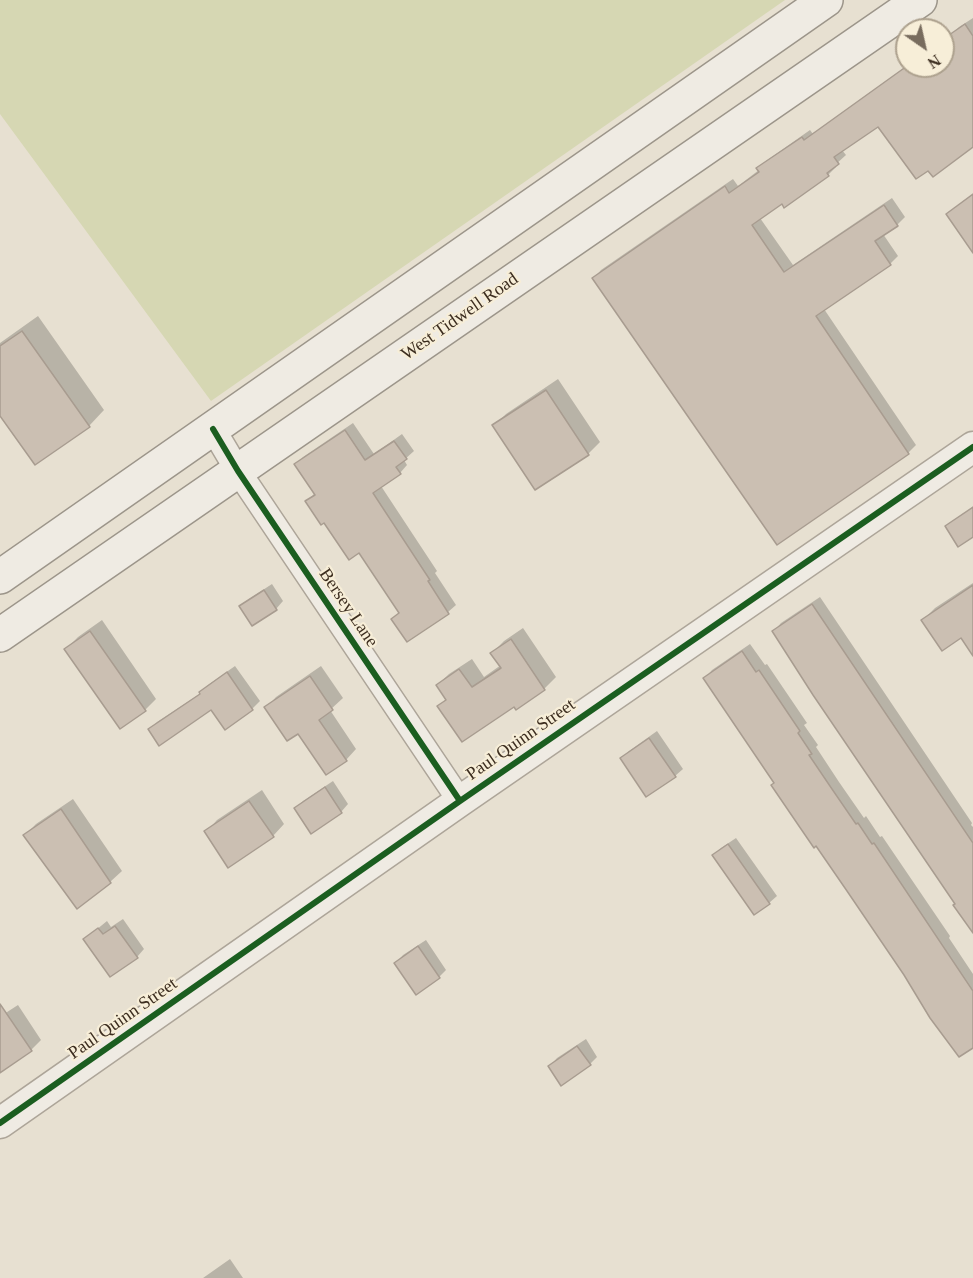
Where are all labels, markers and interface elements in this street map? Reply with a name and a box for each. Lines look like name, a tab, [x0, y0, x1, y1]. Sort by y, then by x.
north arrow	[895, 18, 955, 78]
text: N	[925, 51, 944, 72]
street label: West Tidwell Road	[397, 269, 523, 365]
street label: Bersey Lane	[314, 564, 382, 652]
street label: Paul Quinn Street	[462, 694, 580, 786]
street label: Paul Quinn Street	[64, 973, 182, 1065]

